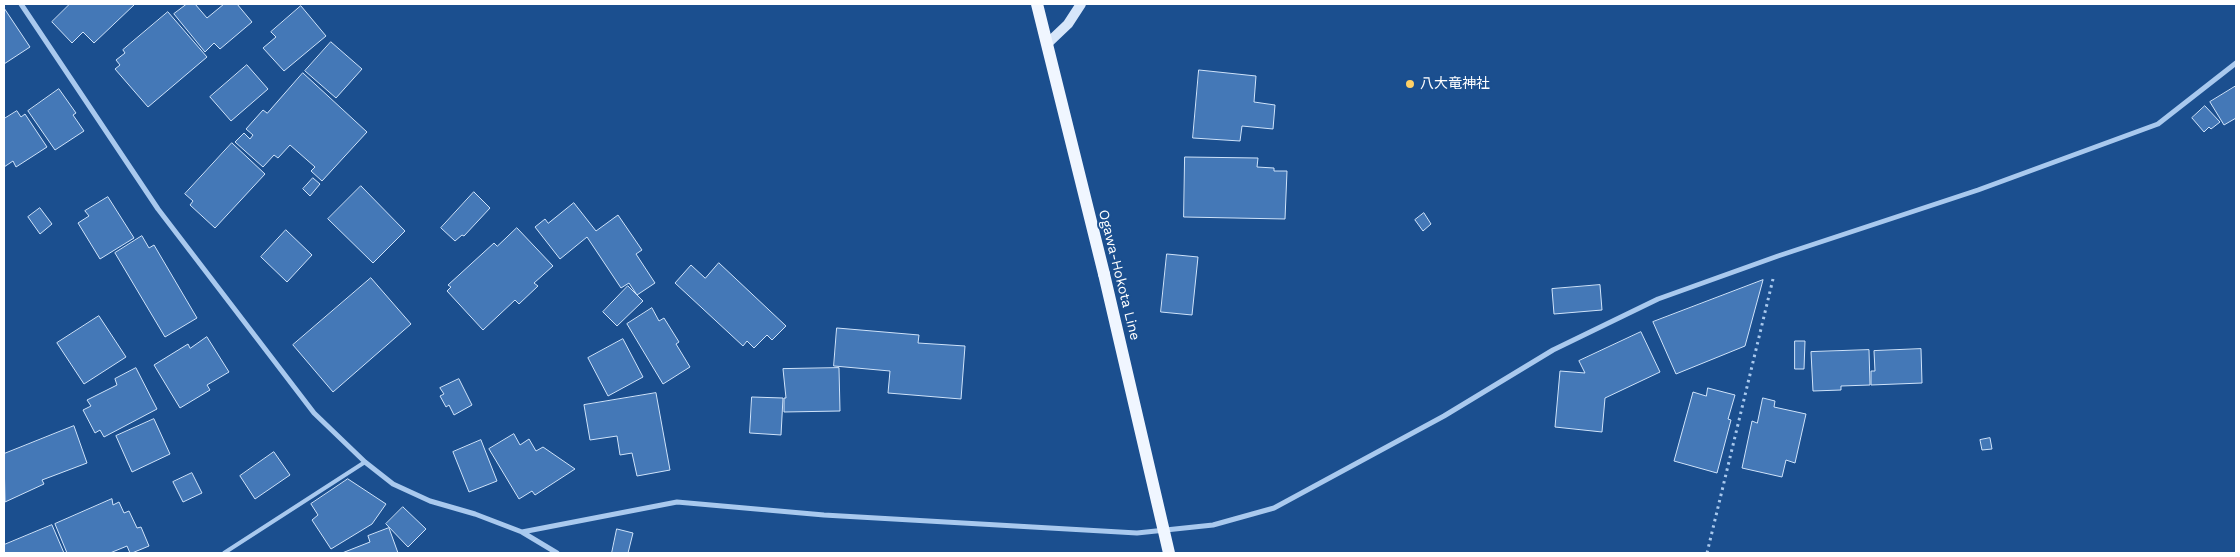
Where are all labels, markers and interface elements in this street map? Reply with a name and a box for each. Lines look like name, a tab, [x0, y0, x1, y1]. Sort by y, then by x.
place label: 八大竜神社	[1420, 76, 1490, 92]
marker: 八大竜神社	[1404, 78, 1416, 90]
street label: Ogawa-Hokota Line	[1095, 208, 1143, 342]

